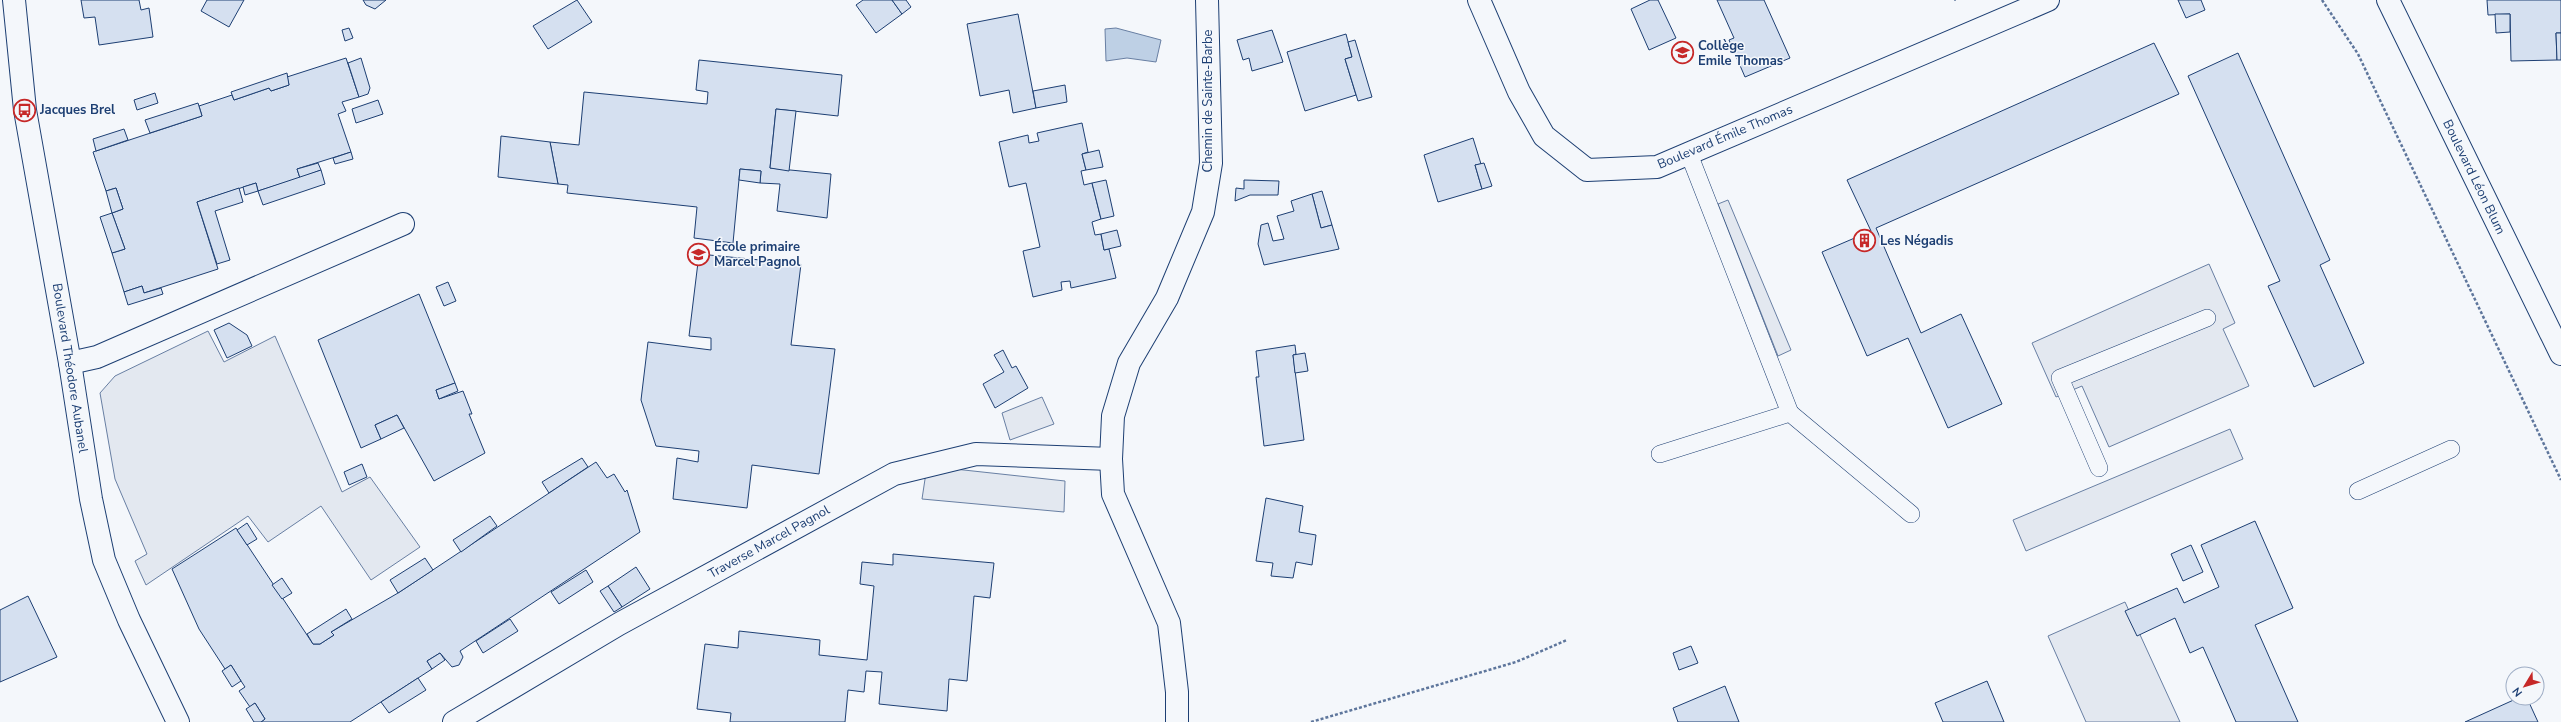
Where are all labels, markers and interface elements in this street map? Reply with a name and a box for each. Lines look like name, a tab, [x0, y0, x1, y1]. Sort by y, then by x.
street label: Chemin de Sainte-Barbe	[1199, 29, 1217, 172]
place label: Collège Emile Thomas	[1698, 37, 1783, 70]
school or university icon: Collège Emile Thomas	[1669, 40, 1695, 66]
bus stop icon: Jacques Brel	[12, 97, 38, 123]
street label: Boulevard Émile Thomas	[1654, 99, 1795, 174]
place label: Jacques Brel	[39, 101, 116, 119]
street label: Boulevard Léon Blum	[2438, 117, 2510, 237]
building icon: Les Négadis	[1851, 228, 1877, 254]
place label: Les Négadis	[1880, 232, 1953, 250]
place label: École primaire Marcel Pagnol	[714, 238, 801, 271]
school or university icon: École primaire Marcel Pagnol	[686, 241, 712, 267]
street label: Boulevard Théodore Aubanel	[48, 282, 92, 454]
street label: Traverse Marcel Pagnol	[705, 501, 833, 583]
north arrow	[2505, 666, 2545, 706]
text: N	[2509, 684, 2526, 700]

